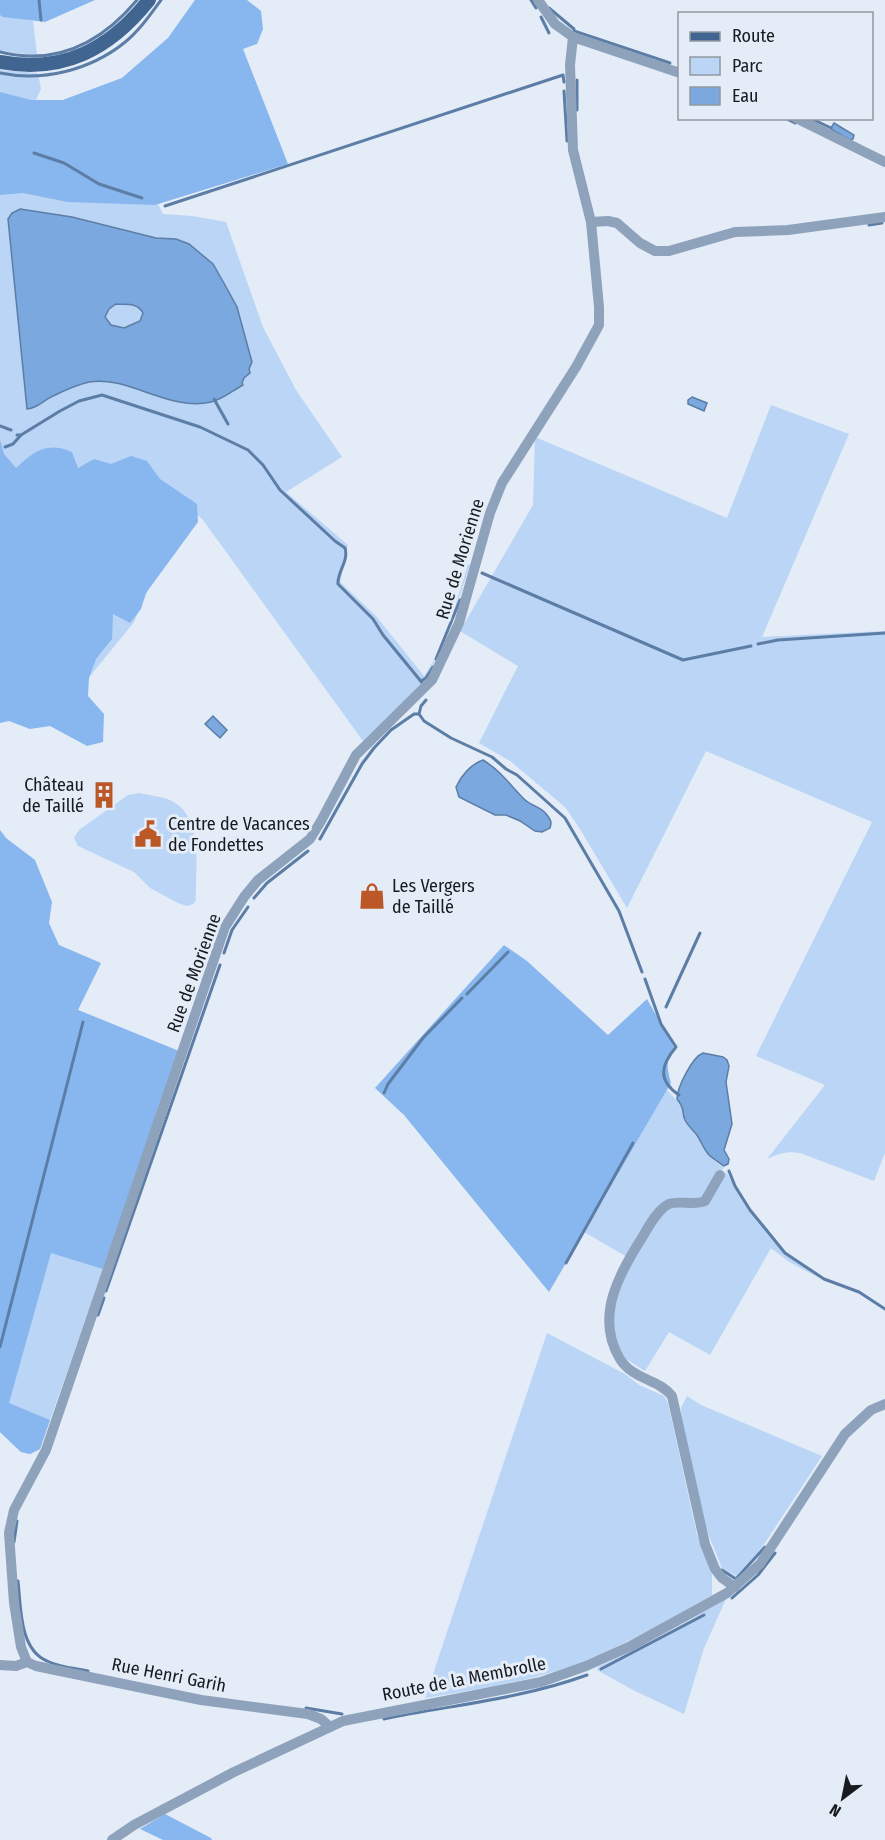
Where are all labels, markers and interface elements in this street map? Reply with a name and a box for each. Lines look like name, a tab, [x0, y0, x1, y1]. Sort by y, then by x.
legend	[678, 12, 873, 120]
text: Route	[732, 25, 775, 47]
text: Parc	[732, 55, 763, 77]
text: Eau	[732, 85, 758, 107]
street label: Rue de Morienne	[431, 496, 489, 622]
place label: Château de Taillé	[22, 774, 84, 817]
building icon: Château de Taillé	[89, 780, 119, 810]
place label: Centre de Vacances de Fondettes	[168, 813, 310, 856]
public building icon: Centre de Vacances de Fondettes	[133, 819, 163, 849]
place label: Les Vergers de Taillé	[392, 875, 475, 918]
shop icon: Les Vergers de Taillé	[357, 881, 387, 911]
street label: Rue de Morienne	[162, 910, 226, 1035]
street label: Route de la Membrolle	[380, 1652, 548, 1706]
street label: Rue Henri Garih	[110, 1653, 228, 1697]
north arrow	[813, 1768, 873, 1828]
text: N	[826, 1800, 844, 1821]

